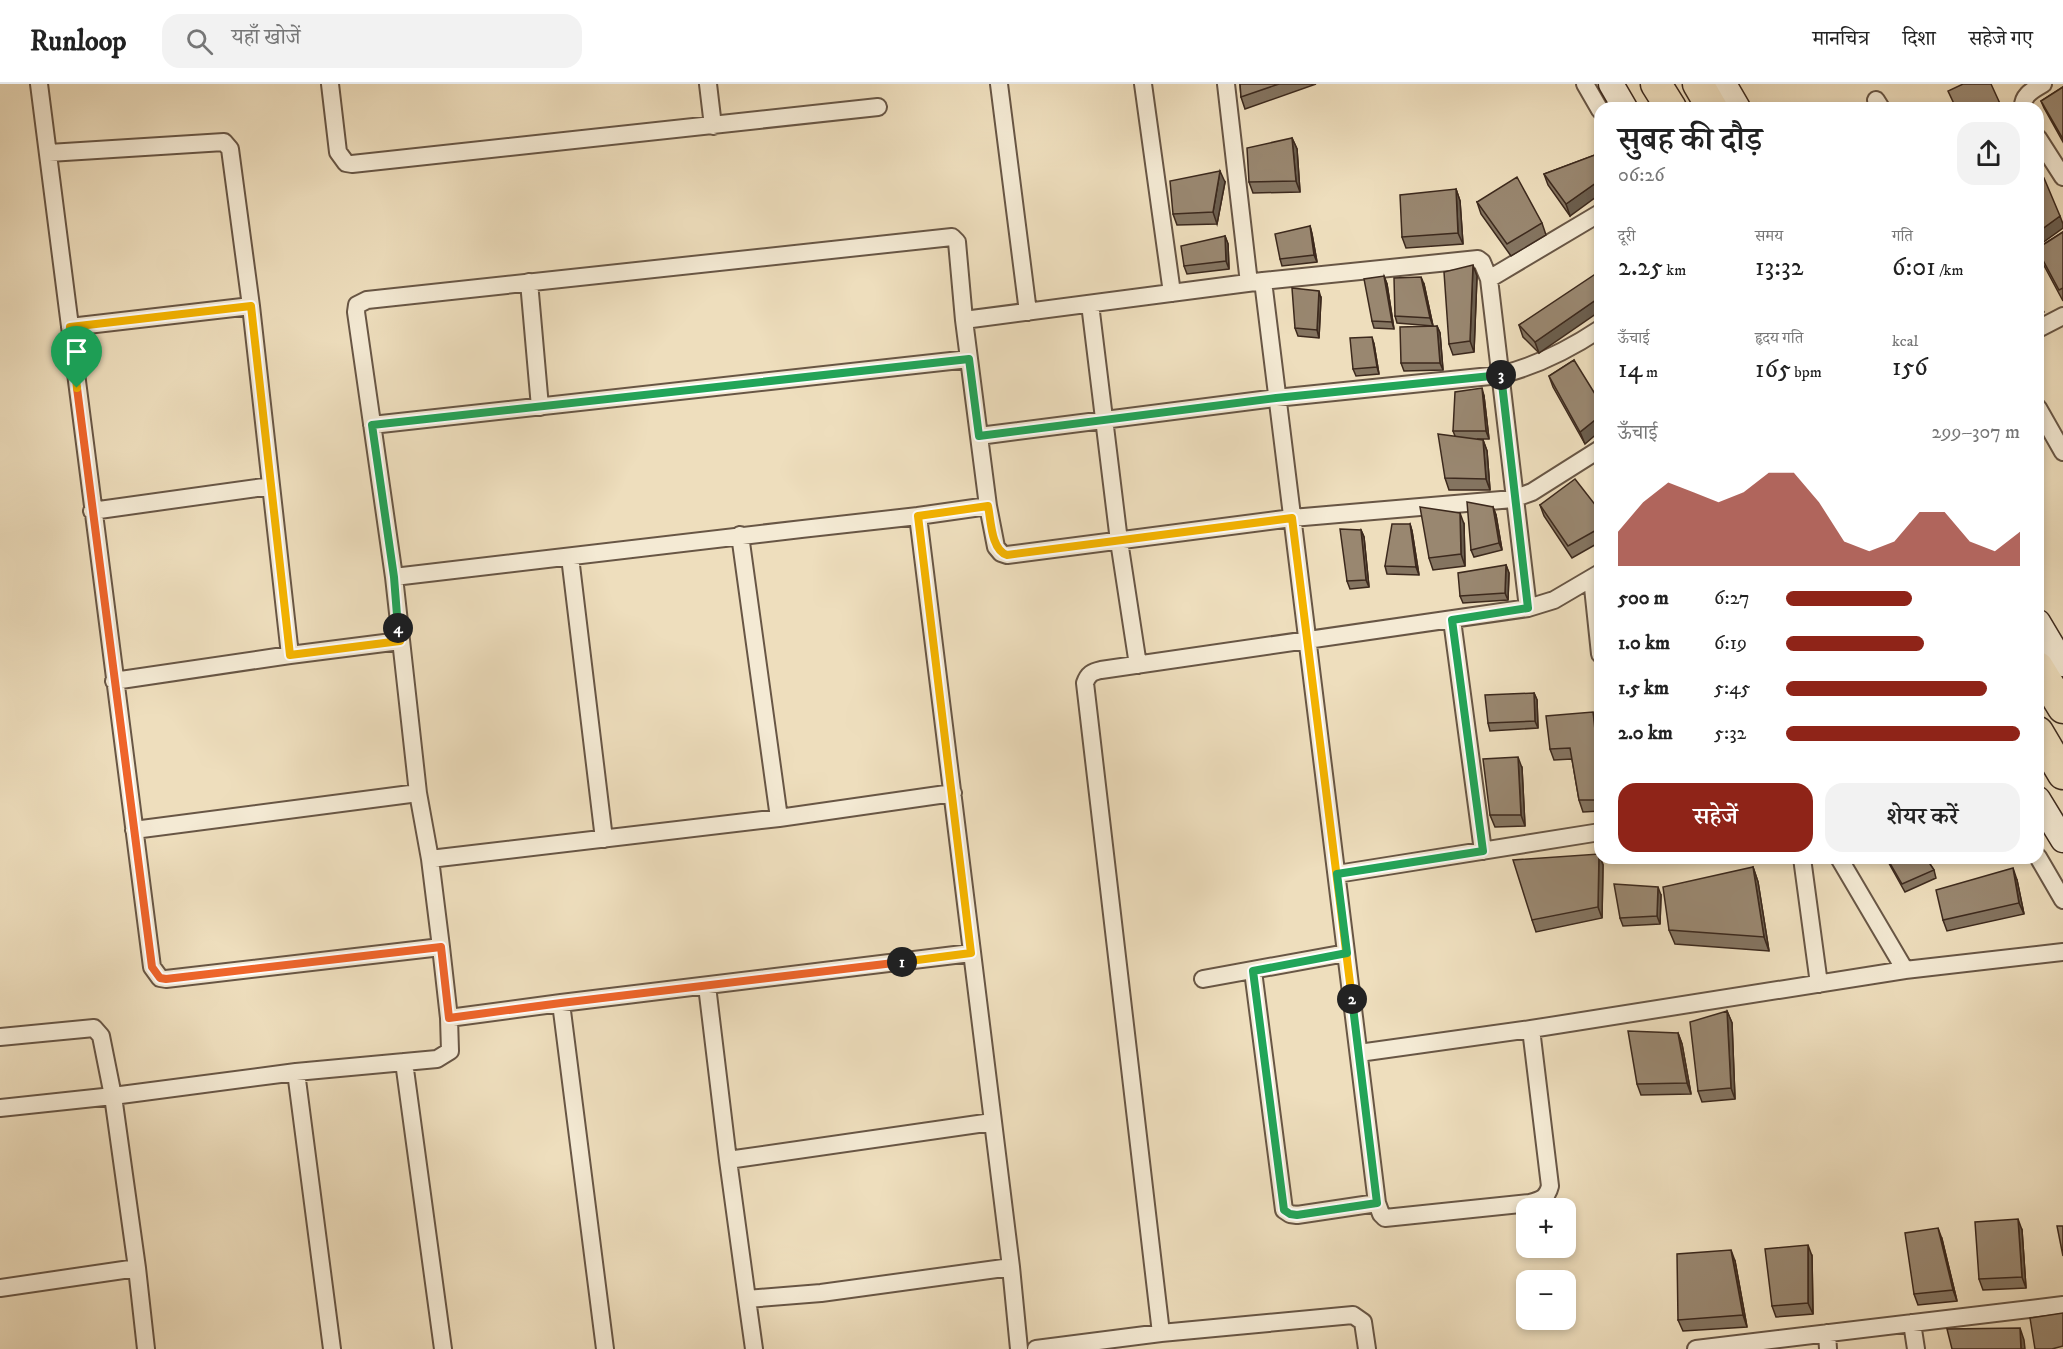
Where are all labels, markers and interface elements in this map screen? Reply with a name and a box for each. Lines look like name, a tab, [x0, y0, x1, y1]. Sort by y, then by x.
search box	[162, 14, 582, 68]
text: Runloop	[30, 24, 126, 59]
text: यहाँ खोजें	[231, 24, 301, 51]
icon: search	[183, 25, 216, 58]
text: मानचित्र	[1812, 26, 1869, 52]
text: दिशा	[1902, 26, 1936, 52]
text: सहेजे गए	[1969, 26, 2033, 52]
text: सुबह की दौड़	[1618, 120, 1762, 161]
button: share	[1957, 122, 2020, 185]
text: 06:26	[1618, 163, 1665, 188]
text: दूरी	[1618, 226, 1635, 246]
text: समय	[1755, 226, 1783, 246]
text: गति	[1892, 226, 1913, 246]
text: 2.25	[1618, 251, 1663, 284]
text: 13:32	[1755, 251, 1804, 284]
text: 6:01	[1892, 251, 1936, 284]
text: km	[1663, 260, 1686, 280]
text: /km	[1936, 260, 1963, 280]
pin	[51, 326, 102, 388]
text: ऊँचाई	[1618, 328, 1650, 348]
text: हृदय गति	[1755, 328, 1803, 348]
text: kcal	[1892, 331, 1918, 351]
icon: arrive	[60, 335, 93, 368]
text: 156	[1892, 351, 1928, 384]
text: 14	[1618, 353, 1643, 386]
text: 165	[1755, 353, 1791, 386]
pin: 3	[1486, 360, 1516, 390]
text: m	[1643, 362, 1658, 382]
text: bpm	[1791, 362, 1822, 382]
text: 3	[1498, 365, 1504, 385]
text: 299–307 m	[1932, 420, 2020, 445]
text: ऊँचाई	[1618, 421, 1657, 446]
text: 500 m	[1618, 586, 1669, 611]
text: 6:27	[1714, 586, 1750, 611]
pin: 4	[383, 613, 413, 643]
text: 4	[393, 618, 403, 638]
text: 1.0 km	[1618, 631, 1670, 656]
text: 6:19	[1714, 631, 1747, 656]
text: 1.5 km	[1618, 676, 1669, 701]
text: 5:45	[1714, 676, 1750, 701]
text: 2.0 km	[1618, 721, 1673, 746]
text: 5:32	[1714, 721, 1746, 746]
button: सहेजें	[1618, 783, 1813, 852]
button: शेयर करें	[1825, 783, 2020, 852]
pin: 1	[887, 947, 917, 977]
text: 1	[899, 952, 905, 972]
pin: 2	[1337, 984, 1367, 1014]
text: 2	[1348, 989, 1356, 1009]
map controls	[1516, 1198, 1576, 1330]
button: +	[1516, 1198, 1576, 1258]
button: −	[1516, 1270, 1576, 1330]

